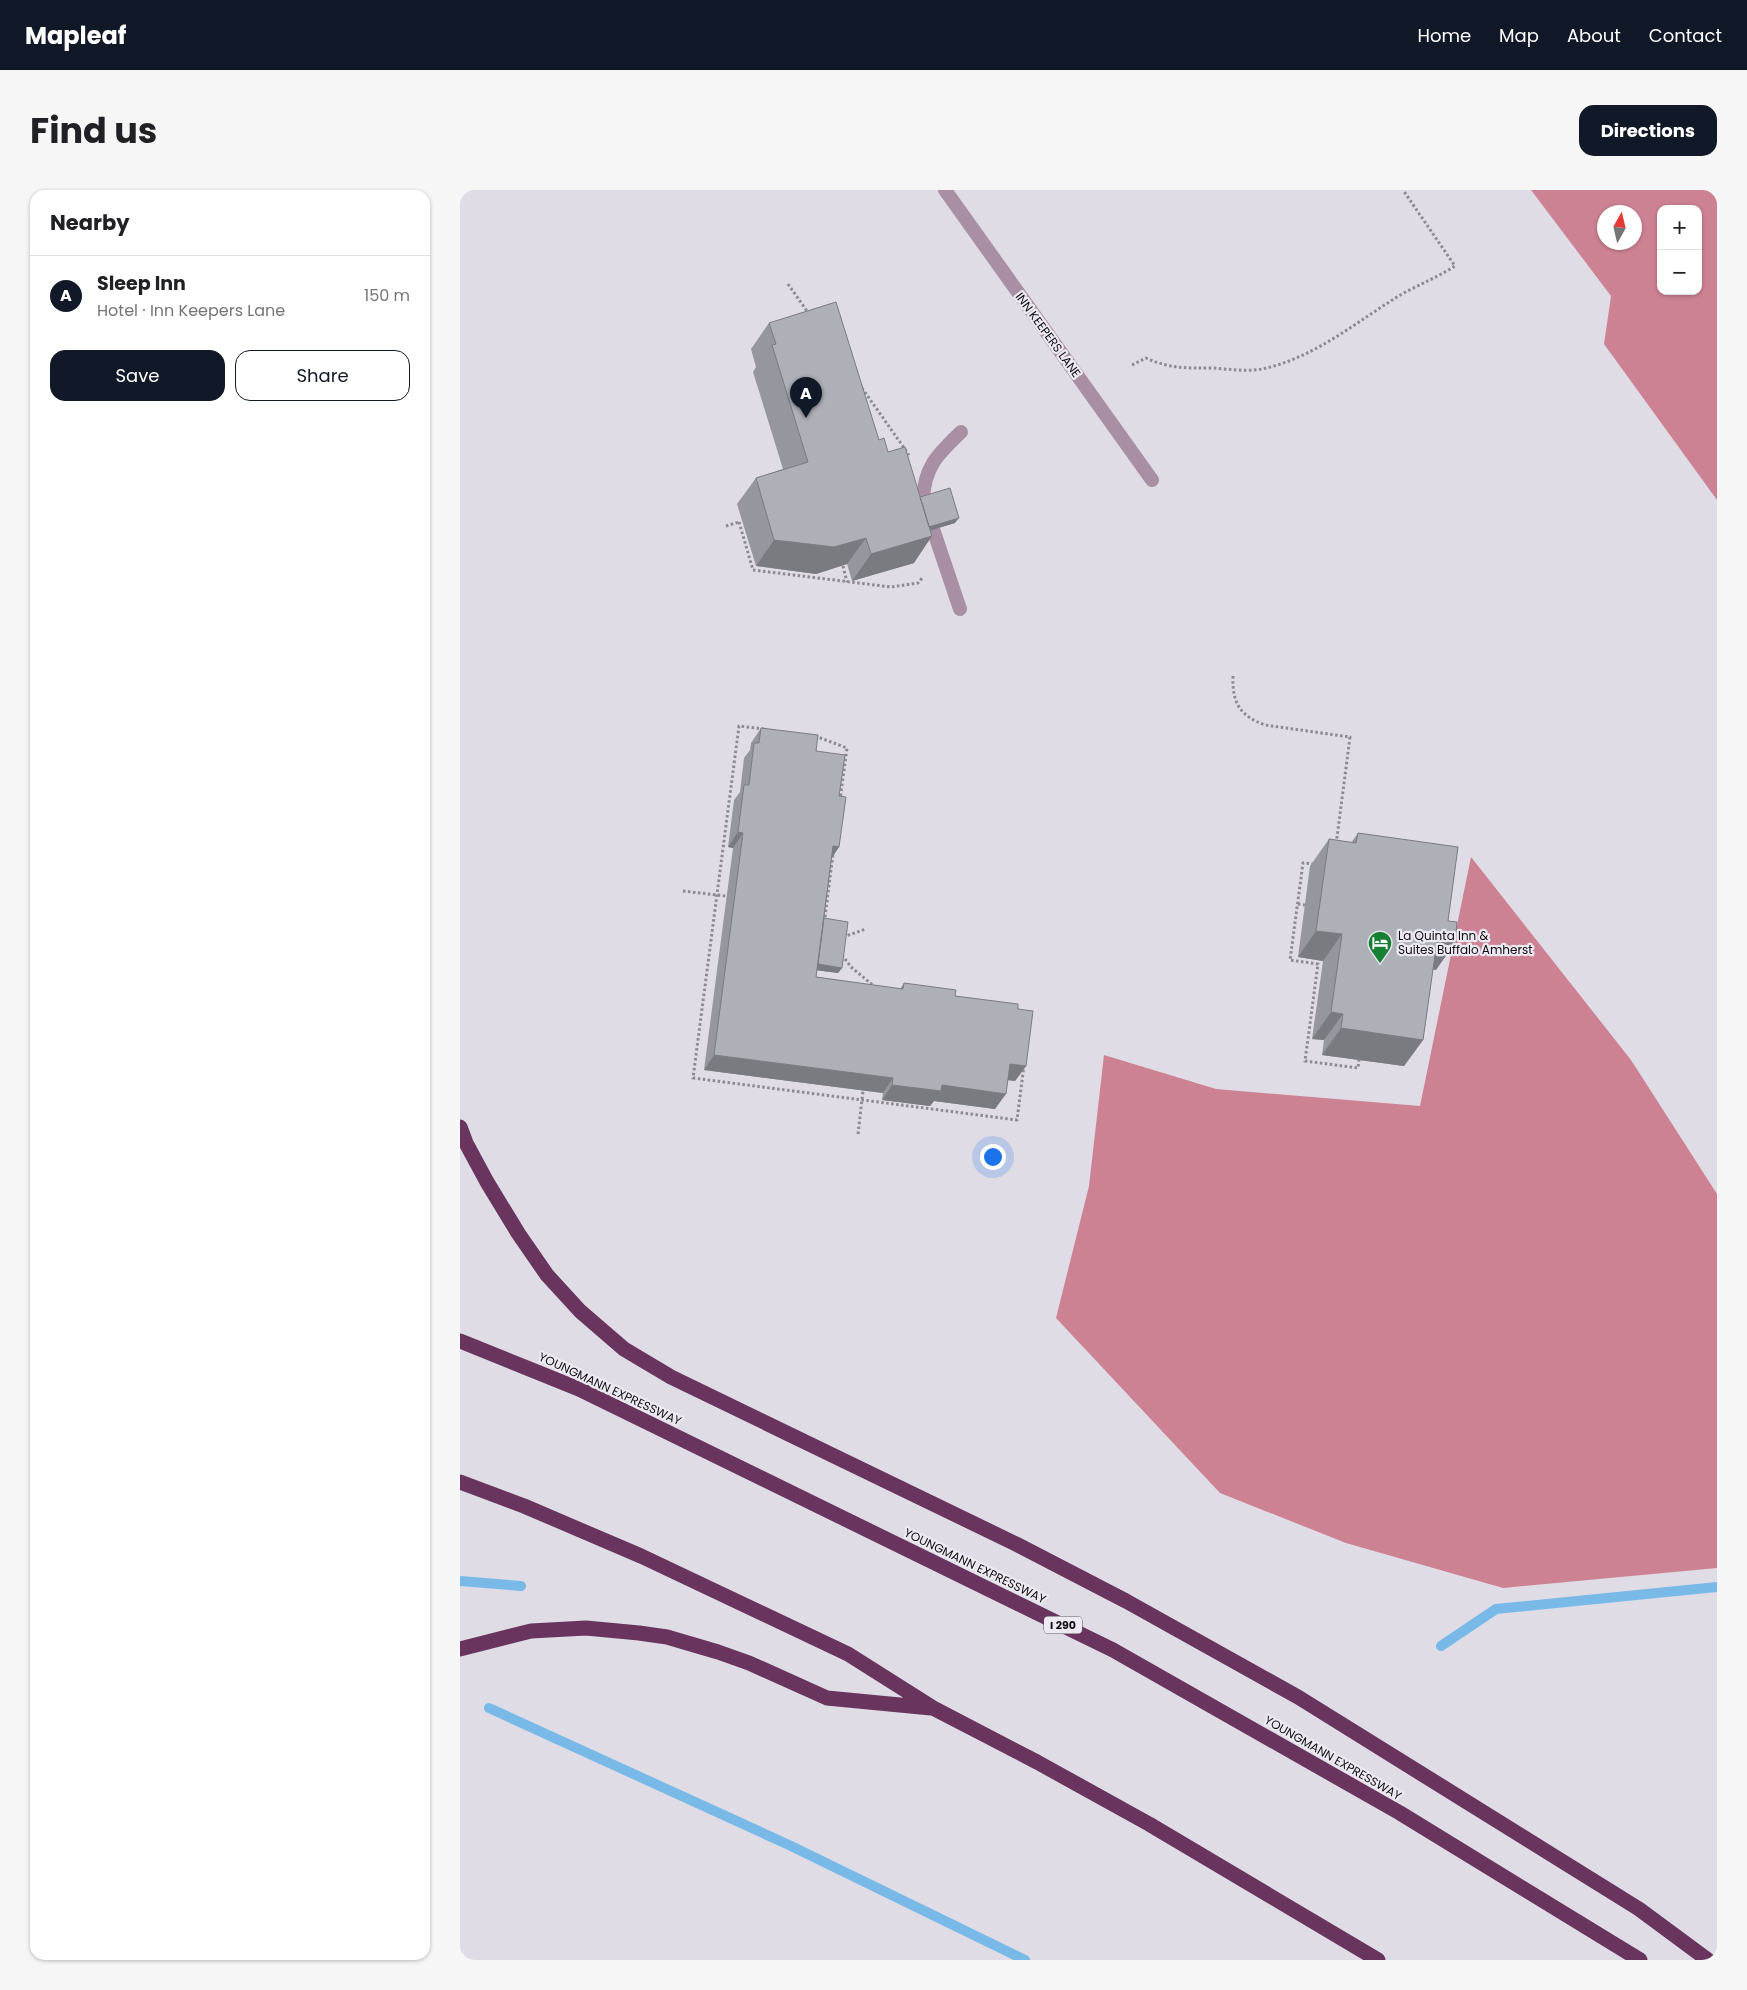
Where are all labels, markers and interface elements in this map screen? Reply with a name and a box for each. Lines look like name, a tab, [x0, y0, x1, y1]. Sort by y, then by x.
text: Mapleaf	[25, 19, 126, 52]
text: Home	[1417, 23, 1471, 48]
text: Map	[1499, 23, 1539, 48]
text: About	[1567, 23, 1621, 48]
text: Contact	[1649, 23, 1722, 48]
button: Directions	[1579, 105, 1717, 156]
text: Find us	[30, 106, 157, 155]
north arrow	[1597, 205, 1642, 250]
map controls	[1657, 205, 1702, 295]
button: +	[1657, 205, 1702, 250]
text: Nearby	[50, 208, 130, 237]
button: −	[1657, 250, 1702, 295]
text: Sleep Inn	[97, 270, 186, 297]
text: A	[60, 284, 72, 307]
text: 150 m	[364, 284, 410, 307]
street label: INN KEEPERS LANE	[1012, 289, 1085, 381]
text: Hotel · Inn Keepers Lane	[97, 299, 285, 322]
button: Save	[50, 350, 225, 401]
button: Share	[235, 350, 410, 401]
pin: A	[790, 377, 822, 418]
place label: La Quinta Inn & Suites Buffalo Amherst	[1398, 927, 1533, 958]
hotel icon: La Quinta Inn & Suites Buffalo Amherst	[1367, 930, 1393, 964]
your location	[980, 1144, 1006, 1170]
street label: YOUNGMANN EXPRESSWAY	[536, 1348, 684, 1429]
street label: YOUNGMANN EXPRESSWAY	[902, 1524, 1049, 1607]
road number: I 290	[1044, 1616, 1082, 1634]
street label: YOUNGMANN EXPRESSWAY	[1262, 1711, 1405, 1804]

